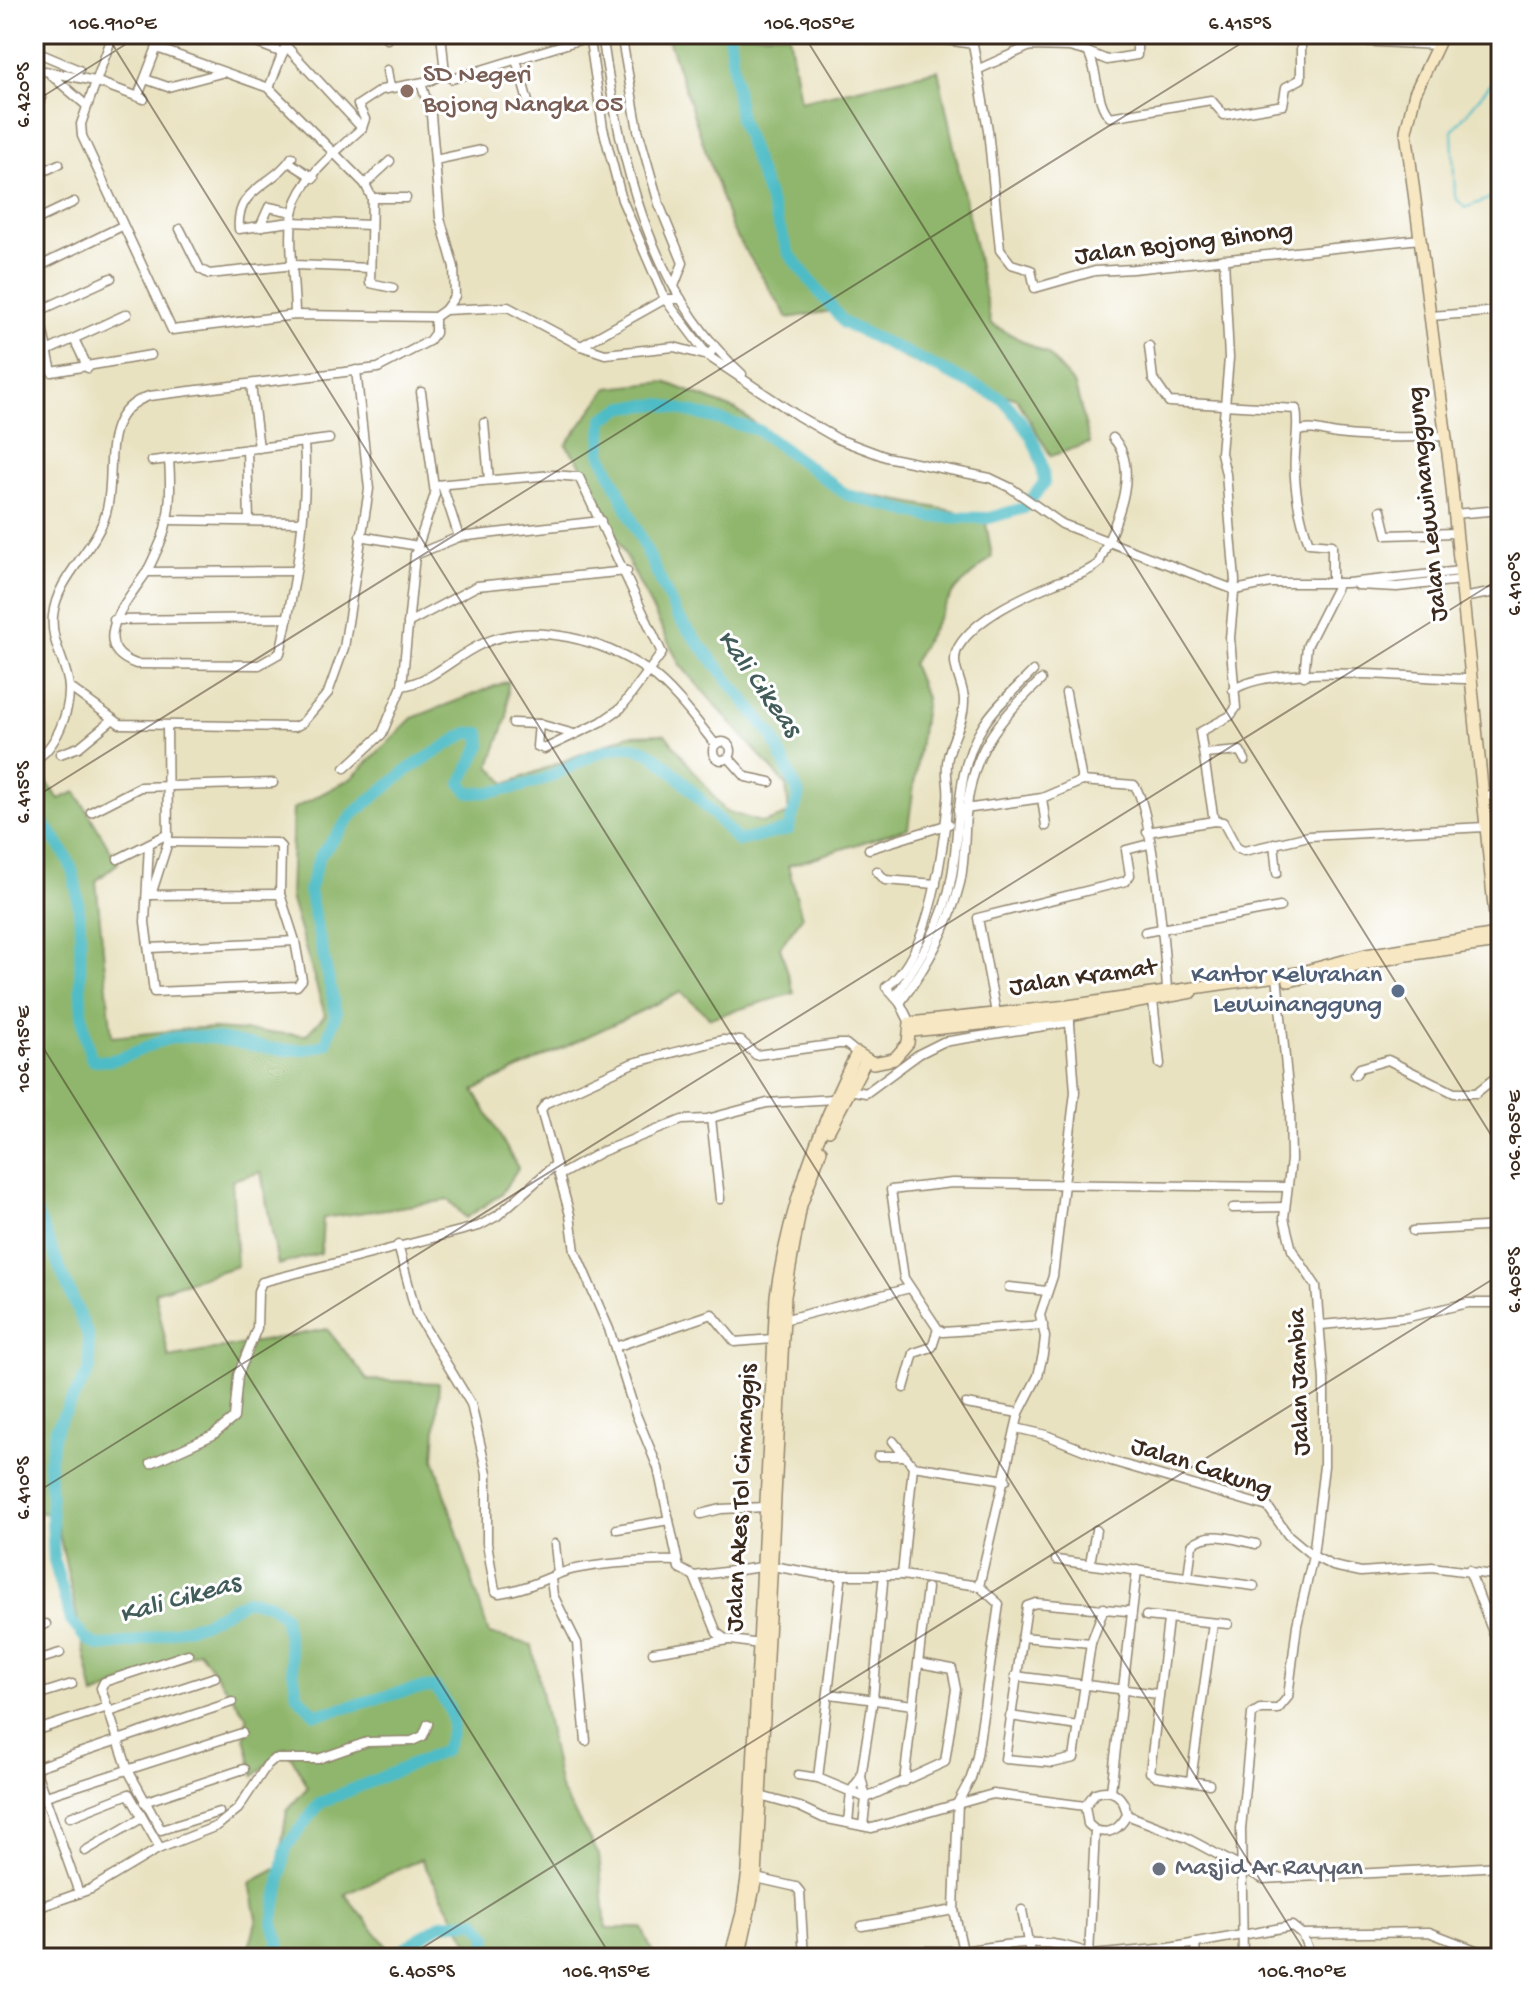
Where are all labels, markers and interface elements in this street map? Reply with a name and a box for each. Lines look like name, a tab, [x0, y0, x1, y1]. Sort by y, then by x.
text: 106.910°E	[69, 14, 158, 37]
text: 106.905°E	[763, 14, 855, 37]
text: 6.415°S	[1209, 14, 1272, 37]
place label: SD Negeri Bojong Nangka 05	[422, 61, 623, 122]
text: 6.420°S	[14, 62, 37, 128]
marker: SD Negeri Bojong Nangka 05	[398, 82, 416, 100]
street label: Jalan Bojong Binong	[1073, 216, 1295, 274]
street label: Jalan Leuwinanggung	[1401, 385, 1457, 623]
text: 6.410°S	[1505, 551, 1528, 616]
water label: Kali Cikeas	[708, 624, 809, 746]
text: 6.415°S	[14, 760, 37, 823]
street label: Jalan Kramat	[1007, 953, 1161, 1005]
place label: Kantor Kelurahan Leuwinanggung	[1191, 961, 1383, 1022]
marker: Kantor Kelurahan Leuwinanggung	[1389, 982, 1407, 1000]
text: 106.915°E	[14, 1005, 37, 1093]
text: 106.905°E	[1505, 1089, 1528, 1181]
text: 6.405°S	[1505, 1246, 1528, 1313]
street label: Jalan Jambia	[1283, 1306, 1319, 1456]
street label: Jalan Akes Tol Cimanggis	[721, 1362, 766, 1633]
street label: Jalan Cakung	[1127, 1432, 1275, 1506]
text: 6.410°S	[14, 1455, 37, 1520]
water label: Kali Cikeas	[116, 1566, 247, 1633]
place label: Masjid Ar Rayyan	[1175, 1854, 1363, 1885]
marker: Masjid Ar Rayyan	[1150, 1860, 1168, 1878]
text: 6.405°S	[389, 1962, 456, 1985]
text: 106.915°E	[562, 1962, 650, 1985]
text: 106.910°E	[1258, 1962, 1347, 1985]

